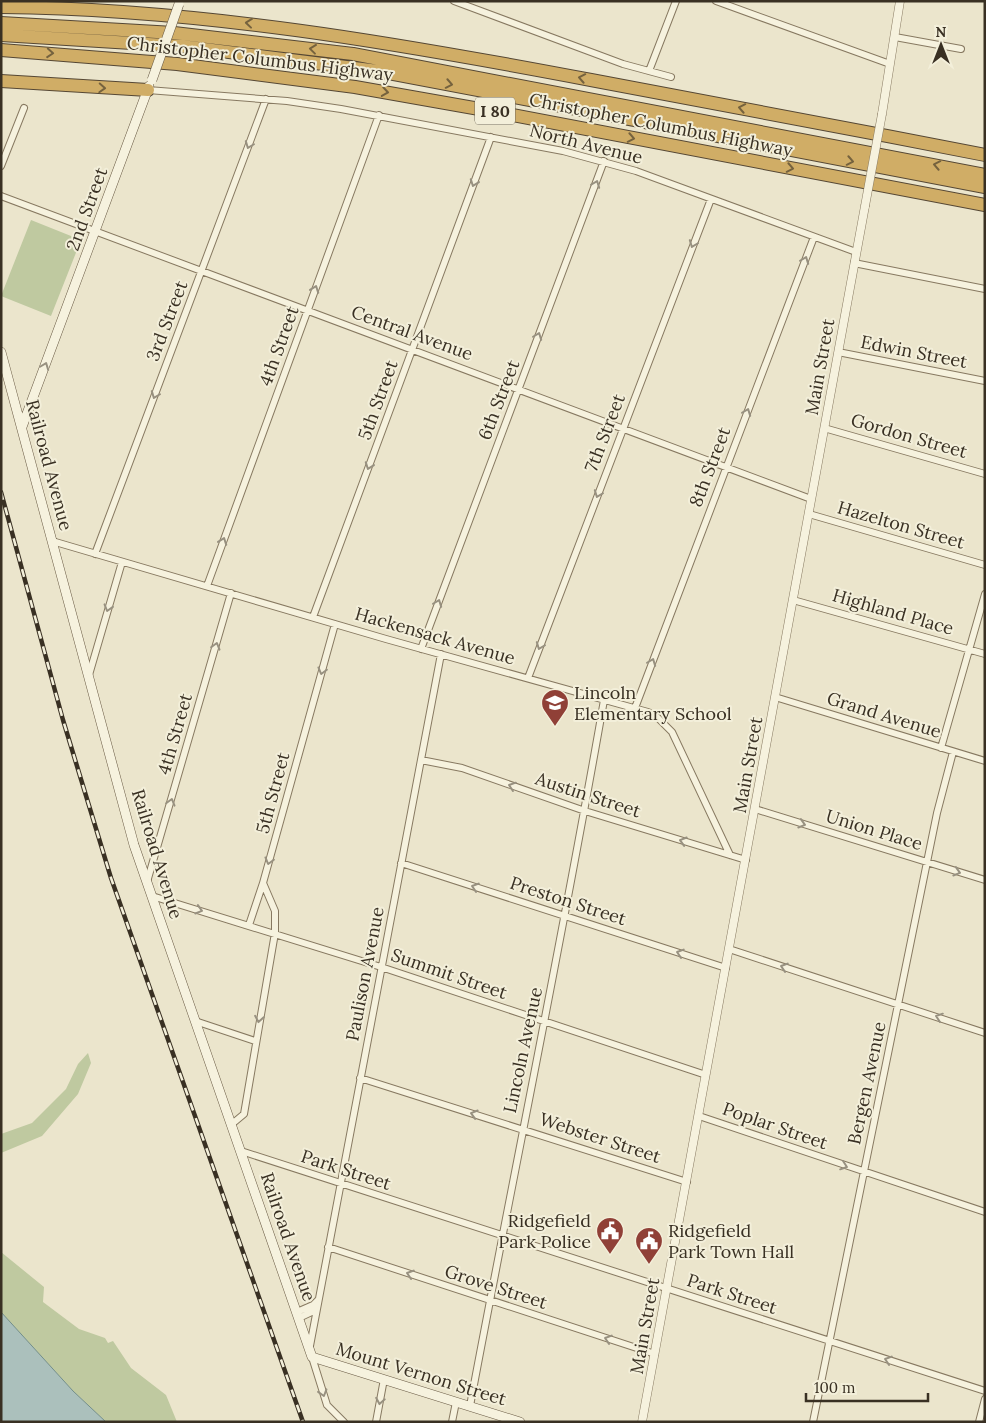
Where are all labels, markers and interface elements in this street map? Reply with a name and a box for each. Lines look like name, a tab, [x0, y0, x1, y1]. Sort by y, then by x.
one-way arrow	[245, 18, 253, 29]
north arrow	[916, 20, 966, 70]
text: N	[936, 23, 947, 41]
street label: Christopher Columbus Highway	[126, 31, 395, 86]
one-way arrow	[308, 44, 316, 55]
one-way arrow	[46, 48, 54, 59]
one-way arrow	[578, 73, 587, 84]
one-way arrow	[445, 78, 454, 88]
one-way arrow	[98, 82, 106, 93]
one-way arrow	[381, 86, 389, 96]
street label: Christopher Columbus Highway	[527, 88, 795, 161]
road number: I 80	[475, 98, 515, 124]
one-way arrow	[737, 104, 746, 114]
street label: North Avenue	[527, 118, 645, 169]
one-way arrow	[626, 132, 635, 142]
one-way arrow	[245, 140, 255, 149]
one-way arrow	[845, 155, 854, 165]
one-way arrow	[933, 161, 941, 171]
one-way arrow	[786, 162, 795, 173]
street label: 2nd Street	[61, 164, 112, 254]
one-way arrow	[470, 178, 480, 187]
one-way arrow	[590, 180, 600, 189]
one-way arrow	[689, 239, 699, 248]
one-way arrow	[799, 256, 809, 265]
street label: 3rd Street	[141, 277, 192, 364]
one-way arrow	[309, 285, 319, 294]
street label: Central Avenue	[348, 300, 476, 365]
street label: 4th Street	[253, 303, 304, 389]
street label: Main Street	[800, 317, 839, 417]
street label: Edwin Street	[859, 330, 969, 373]
one-way arrow	[532, 332, 543, 341]
street label: 6th Street	[473, 356, 524, 443]
street label: 5th Street	[352, 357, 403, 443]
one-way arrow	[39, 362, 49, 370]
one-way arrow	[151, 390, 161, 399]
street label: 7th Street	[579, 390, 630, 475]
street label: Railroad Avenue	[21, 397, 78, 533]
one-way arrow	[741, 408, 751, 417]
street label: Gordon Street	[848, 408, 970, 463]
street label: 8th Street	[684, 424, 735, 510]
one-way arrow	[365, 462, 375, 470]
one-way arrow	[594, 489, 604, 498]
street label: Hazelton Street	[835, 495, 967, 554]
one-way arrow	[217, 537, 227, 545]
street label: Highland Place	[830, 583, 957, 640]
one-way arrow	[432, 599, 442, 608]
street label: Hackensack Avenue	[352, 602, 518, 669]
one-way arrow	[104, 604, 114, 612]
one-way arrow	[536, 641, 546, 650]
one-way arrow	[210, 642, 220, 650]
one-way arrow	[646, 658, 656, 667]
one-way arrow	[317, 666, 328, 675]
place label: Lincoln Elementary School	[574, 681, 732, 725]
street label: Grand Avenue	[824, 686, 944, 743]
school or university icon: Lincoln Elementary School	[540, 688, 570, 727]
street label: 4th Street	[152, 691, 197, 777]
street label: Main Street	[728, 715, 767, 815]
street label: 5th Street	[251, 750, 294, 836]
street label: Austin Street	[532, 766, 644, 822]
one-way arrow	[508, 782, 517, 792]
street label: Railroad Avenue	[127, 786, 188, 922]
one-way arrow	[165, 798, 175, 806]
street label: Union Place	[823, 804, 926, 855]
one-way arrow	[797, 818, 805, 828]
one-way arrow	[680, 837, 688, 847]
one-way arrow	[265, 857, 275, 865]
one-way arrow	[952, 866, 960, 876]
street label: Preston Street	[507, 871, 629, 930]
one-way arrow	[471, 882, 480, 892]
one-way arrow	[194, 905, 202, 915]
street label: Paulison Avenue	[340, 905, 389, 1043]
street label: Summit Street	[388, 943, 510, 1004]
one-way arrow	[676, 948, 684, 958]
one-way arrow	[781, 962, 789, 972]
street label: Lincoln Avenue	[498, 985, 547, 1115]
one-way arrow	[935, 1013, 943, 1023]
one-way arrow	[255, 1014, 265, 1023]
street label: Bergen Avenue	[842, 1019, 891, 1146]
street label: Poplar Street	[720, 1097, 831, 1154]
street label: Webster Street	[537, 1107, 664, 1168]
one-way arrow	[470, 1109, 478, 1119]
street label: Park Street	[298, 1144, 394, 1195]
one-way arrow	[839, 1160, 848, 1170]
street label: Railroad Avenue	[256, 1169, 321, 1304]
place label: Ridgefield Park Police	[498, 1209, 591, 1253]
public building icon: Ridgefield Park Police	[595, 1216, 625, 1255]
place label: Ridgefield Park Town Hall	[668, 1219, 794, 1263]
public building icon: Ridgefield Park Town Hall	[634, 1226, 664, 1265]
street label: Grove Street	[442, 1259, 550, 1314]
street label: Park Street	[684, 1268, 780, 1319]
one-way arrow	[407, 1270, 415, 1280]
street label: Main Street	[625, 1276, 664, 1376]
one-way arrow	[605, 1335, 613, 1345]
street label: Mount Vernon Street	[333, 1337, 509, 1410]
one-way arrow	[885, 1356, 893, 1366]
scale bar	[806, 1370, 928, 1402]
text: 100 m	[814, 1378, 855, 1397]
one-way arrow	[317, 1388, 327, 1397]
one-way arrow	[375, 1396, 385, 1405]

